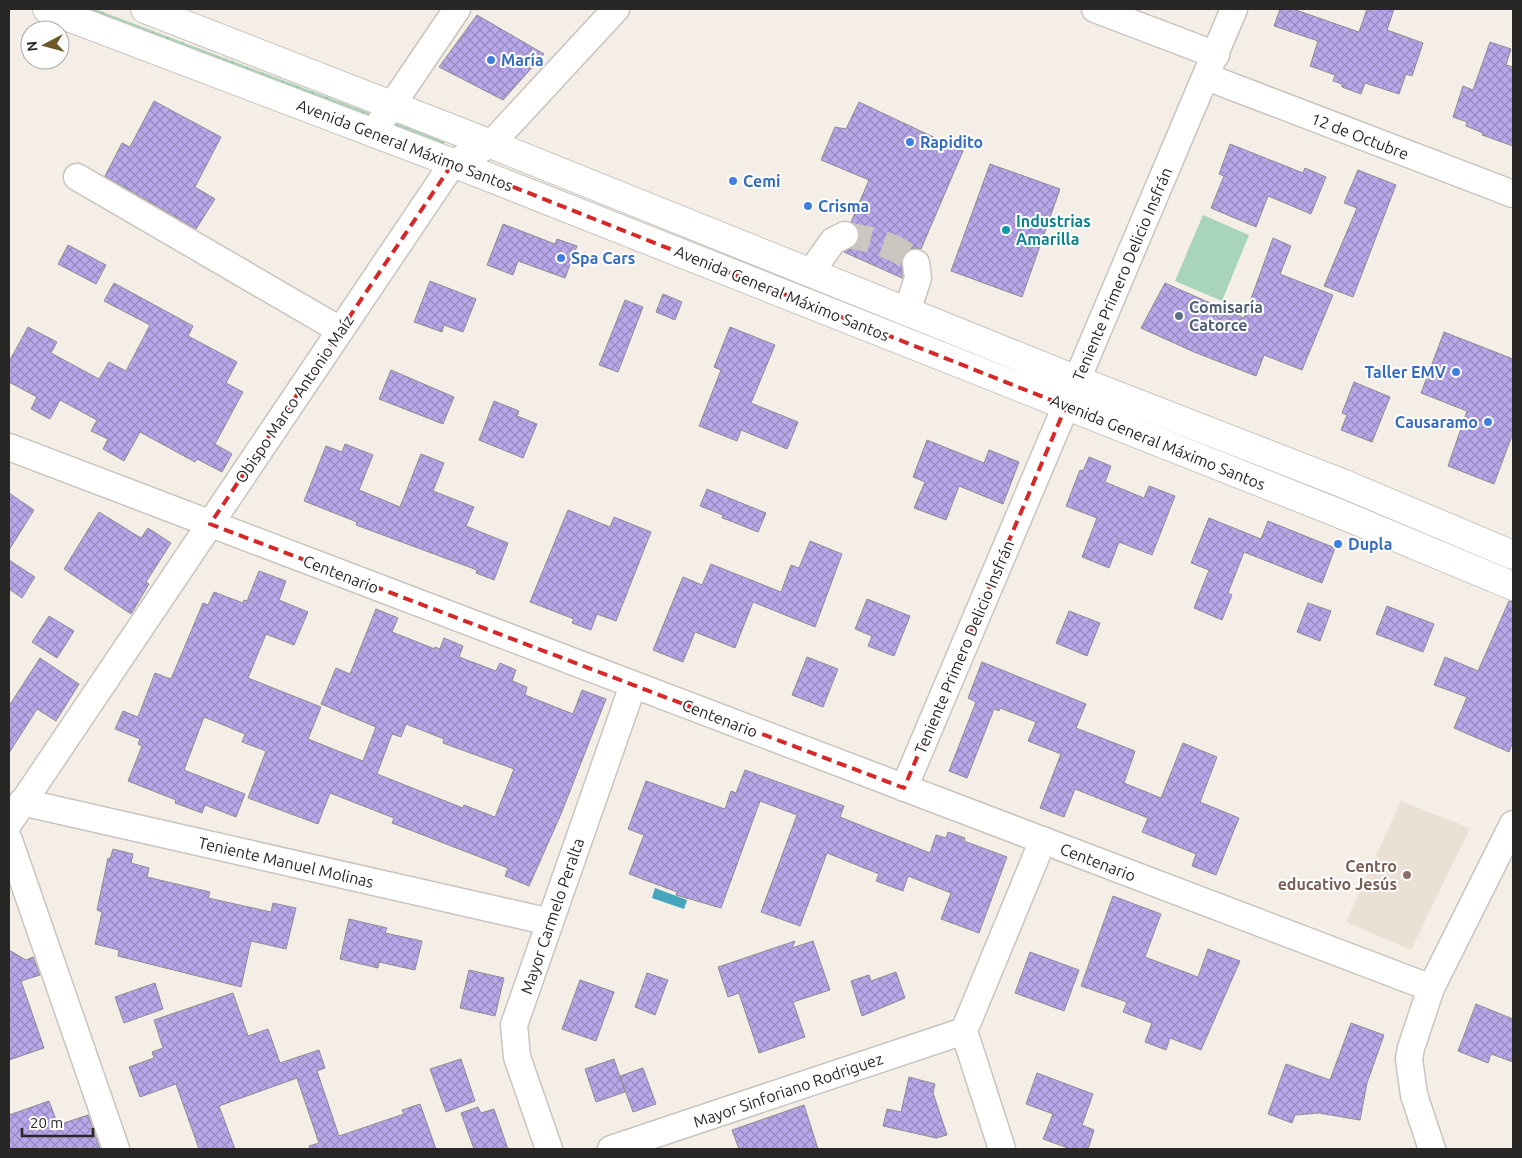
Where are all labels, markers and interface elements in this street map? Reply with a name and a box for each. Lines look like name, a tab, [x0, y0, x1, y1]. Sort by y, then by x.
north arrow	[20, 20, 70, 70]
text: N	[24, 40, 41, 52]
place label: María	[501, 51, 544, 69]
marker: María	[485, 54, 497, 66]
street label: Avenida General Máximo Santos	[294, 95, 516, 195]
street label: 12 de Octubre	[1309, 109, 1411, 163]
place label: Rapidito	[920, 133, 983, 151]
marker: Rapidito	[904, 136, 916, 148]
street label: Teniente Primero Delicio Insfrán	[1069, 165, 1175, 383]
place label: Cemi	[743, 172, 781, 190]
marker: Cemi	[727, 175, 739, 187]
place label: Crisma	[818, 197, 869, 215]
marker: Crisma	[802, 200, 814, 212]
place label: Industrias Amarilla	[1016, 212, 1091, 248]
marker: Industrias Amarilla	[1000, 224, 1012, 236]
street label: Avenida General Máximo Santos	[672, 242, 892, 344]
place label: Spa Cars	[571, 249, 635, 267]
marker: Spa Cars	[555, 252, 567, 264]
place label: Comisaría Catorce	[1189, 298, 1263, 334]
marker: Comisaría Catorce	[1173, 310, 1185, 322]
street label: Obispo Marco Antonio Maíz	[231, 312, 357, 486]
place label: Taller EMV	[1365, 363, 1447, 381]
marker: Taller EMV	[1450, 366, 1462, 378]
street label: Avenida General Máximo Santos	[1048, 391, 1268, 493]
place label: Causaramo	[1395, 413, 1478, 431]
marker: Causaramo	[1482, 416, 1494, 428]
place label: Dupla	[1348, 535, 1392, 553]
street label: Teniente Primero Delicio Insfrán	[911, 538, 1017, 756]
marker: Dupla	[1332, 538, 1344, 550]
street label: Centenario	[301, 551, 381, 597]
street label: Centenario	[680, 695, 760, 741]
street label: Teniente Manuel Molinas	[197, 833, 375, 891]
street label: Mayor Carmelo Peralta	[517, 836, 587, 996]
street label: Centenario	[1058, 839, 1138, 885]
place label: Centro educativo Jesús	[1278, 857, 1397, 893]
marker: Centro educativo Jesús	[1401, 869, 1413, 881]
street label: Mayor Sinforiano Rodriguez	[691, 1049, 885, 1131]
scale bar	[22, 1106, 94, 1138]
text: 20 m	[30, 1114, 63, 1131]

